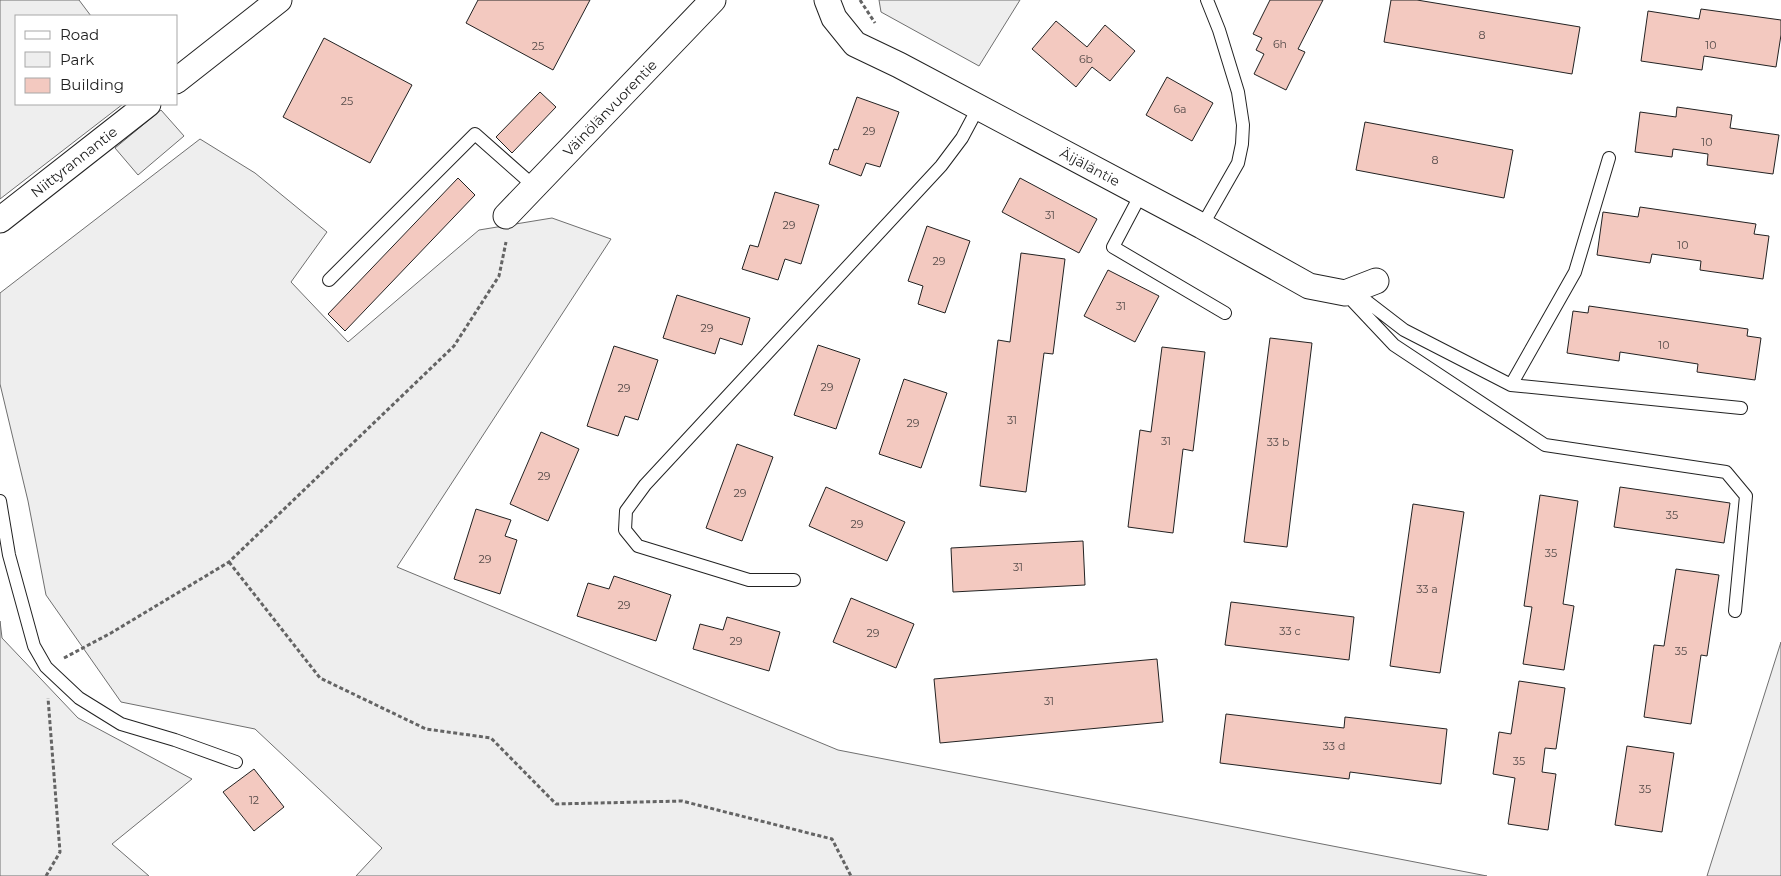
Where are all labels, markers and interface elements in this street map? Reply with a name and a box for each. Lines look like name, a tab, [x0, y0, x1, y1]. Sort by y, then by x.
legend	[15, 15, 178, 105]
text: Road	[60, 25, 99, 44]
house number: 8	[1478, 28, 1486, 42]
house number: 6h	[1273, 37, 1287, 51]
house number: 10	[1705, 38, 1717, 52]
house number: 25	[532, 39, 544, 53]
text: Park	[60, 50, 94, 69]
house number: 6b	[1079, 52, 1093, 66]
street label: Väinölänvuorentie	[559, 56, 661, 160]
text: Building	[60, 75, 124, 94]
house number: 25	[341, 94, 353, 108]
house number: 6a	[1173, 102, 1187, 116]
street label: Niittyrannantie	[27, 123, 121, 201]
house number: 29	[863, 124, 876, 138]
house number: 10	[1701, 135, 1713, 149]
street label: Äijäläntie	[1057, 144, 1123, 190]
house number: 8	[1431, 153, 1439, 167]
house number: 31	[1045, 208, 1055, 222]
house number: 29	[783, 218, 796, 232]
house number: 10	[1677, 238, 1689, 252]
house number: 29	[933, 254, 946, 268]
house number: 31	[1116, 299, 1126, 313]
house number: 29	[701, 321, 714, 335]
house number: 10	[1658, 338, 1670, 352]
house number: 29	[821, 380, 834, 394]
house number: 29	[618, 381, 631, 395]
house number: 31	[1007, 413, 1017, 427]
house number: 29	[907, 416, 920, 430]
house number: 31	[1161, 434, 1171, 448]
house number: 33 b	[1267, 435, 1289, 449]
house number: 29	[538, 469, 551, 483]
house number: 29	[734, 486, 747, 500]
house number: 35	[1666, 508, 1678, 522]
house number: 29	[851, 517, 864, 531]
house number: 35	[1545, 546, 1557, 560]
house number: 29	[479, 552, 492, 566]
house number: 31	[1013, 560, 1023, 574]
house number: 33 a	[1416, 582, 1438, 596]
house number: 29	[618, 598, 631, 612]
house number: 33 c	[1279, 624, 1301, 638]
house number: 29	[867, 626, 880, 640]
house number: 29	[730, 634, 743, 648]
house number: 35	[1675, 644, 1687, 658]
house number: 31	[1044, 694, 1054, 708]
house number: 33 d	[1323, 739, 1345, 753]
house number: 35	[1513, 754, 1525, 768]
house number: 35	[1639, 782, 1651, 796]
house number: 12	[249, 793, 259, 807]

